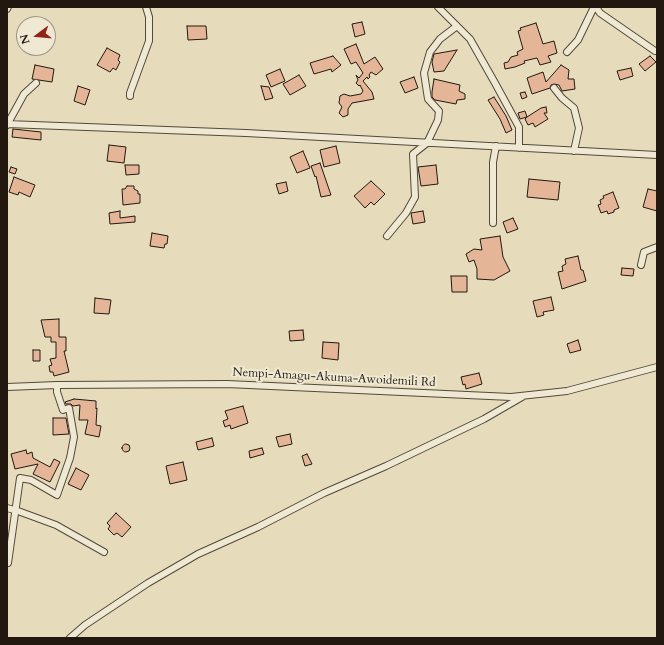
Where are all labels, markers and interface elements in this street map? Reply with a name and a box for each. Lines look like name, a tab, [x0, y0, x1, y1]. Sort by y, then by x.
north arrow	[16, 16, 56, 56]
text: N	[16, 33, 33, 46]
street label: Nempi-Amagu-Akuma-Awoidemili Rd	[232, 365, 436, 391]

